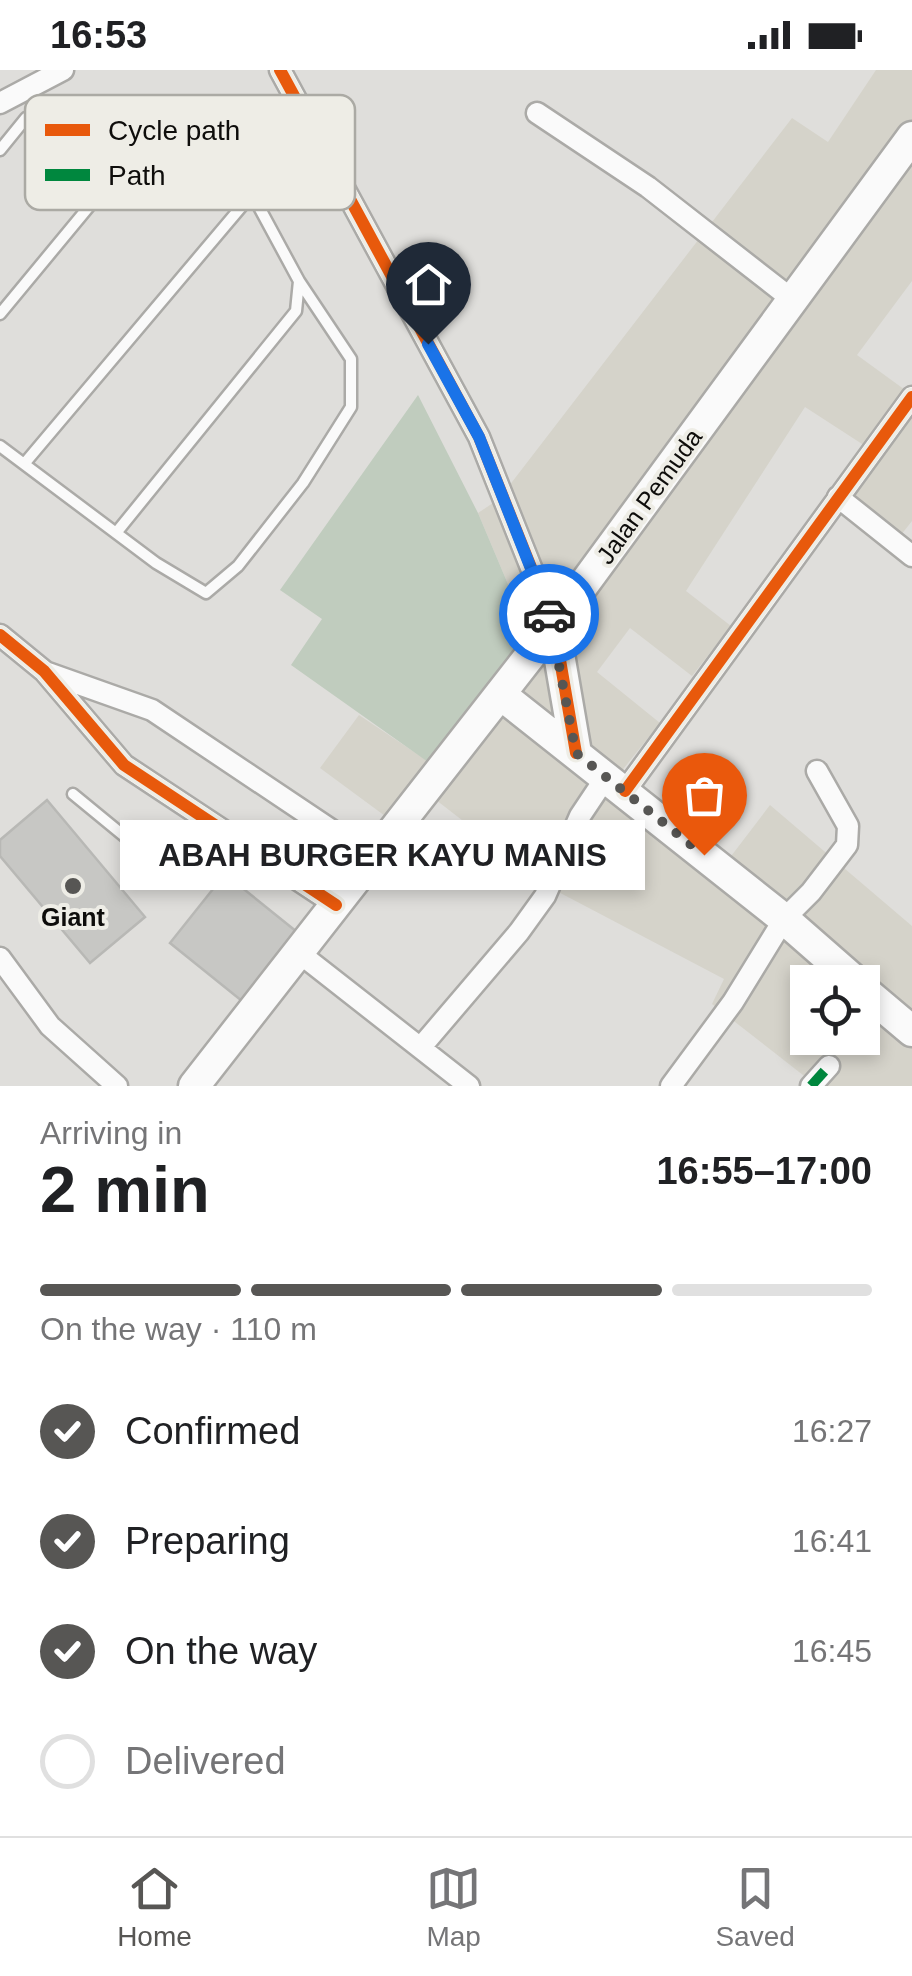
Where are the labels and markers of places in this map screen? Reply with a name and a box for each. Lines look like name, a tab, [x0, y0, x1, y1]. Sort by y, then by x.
pin	[386, 242, 471, 345]
pin	[662, 753, 747, 856]
callout: ABAH BURGER KAYU MANIS	[119, 820, 644, 890]
marker: Giant	[62, 875, 84, 897]
place label: Giant	[41, 903, 106, 931]

